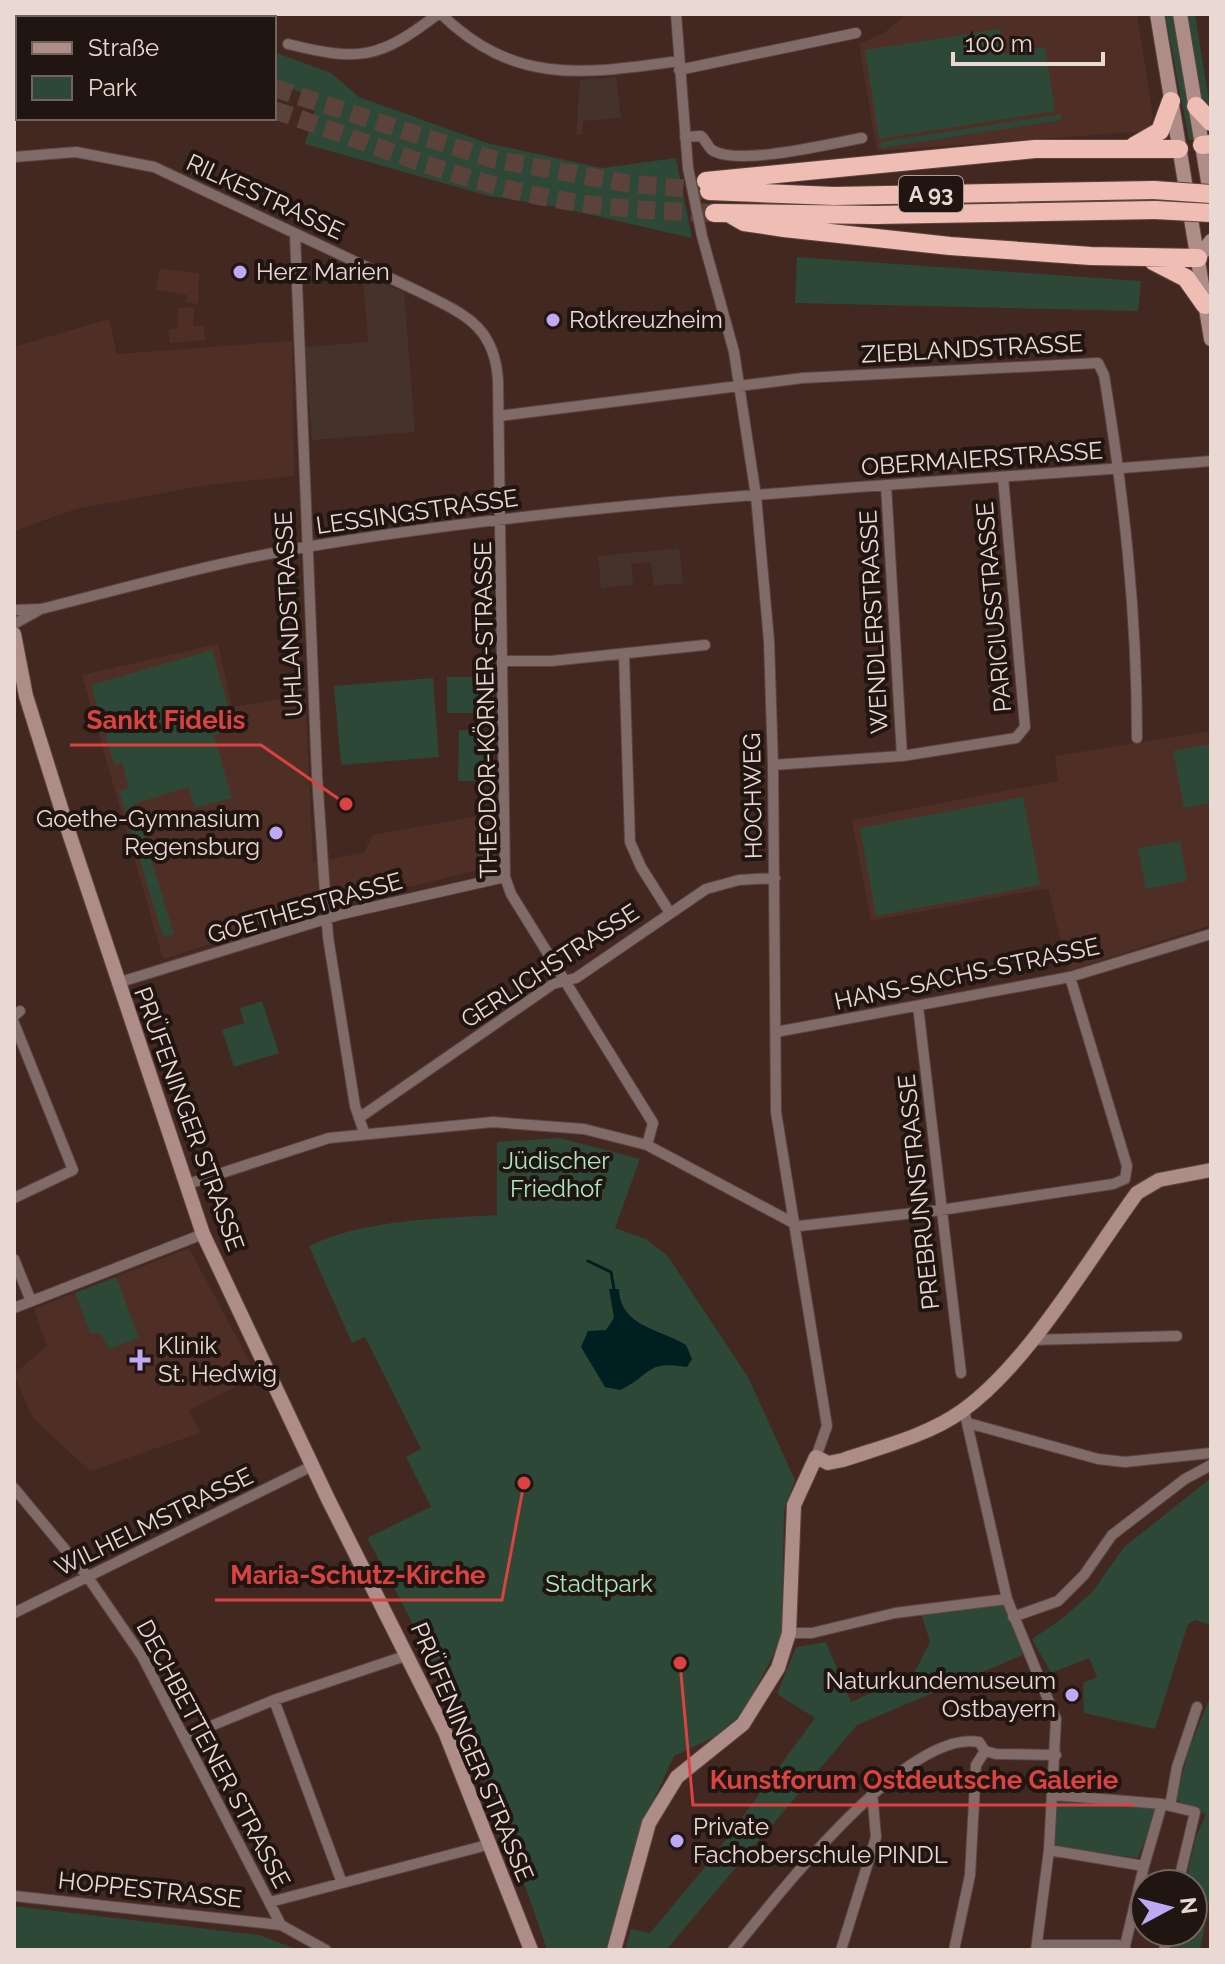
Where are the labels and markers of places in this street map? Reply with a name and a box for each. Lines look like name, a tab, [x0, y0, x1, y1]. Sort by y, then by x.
place label: Herz Marien	[256, 257, 390, 286]
marker: Herz Marien	[231, 263, 249, 281]
place label: Rotkreuzheim	[569, 305, 723, 334]
marker: Rotkreuzheim	[544, 311, 562, 329]
callout: Sankt Fidelis	[70, 695, 261, 745]
place label: Goethe-Gymnasium Regensburg	[36, 804, 260, 861]
marker: Goethe-Gymnasium Regensburg	[267, 824, 285, 842]
place label: Klinik St. Hedwig	[158, 1331, 277, 1388]
marker: Klinik St. Hedwig	[129, 1349, 151, 1371]
callout: Maria-Schutz-Kirche	[215, 1550, 502, 1600]
place label: Naturkundemuseum Ostbayern	[826, 1666, 1056, 1723]
marker: Naturkundemuseum Ostbayern	[1063, 1686, 1081, 1704]
callout: Kunstforum Ostdeutsche Galerie	[693, 1755, 1134, 1805]
place label: Private Fachoberschule PINDL	[693, 1812, 948, 1869]
marker: Private Fachoberschule PINDL	[668, 1832, 686, 1850]

